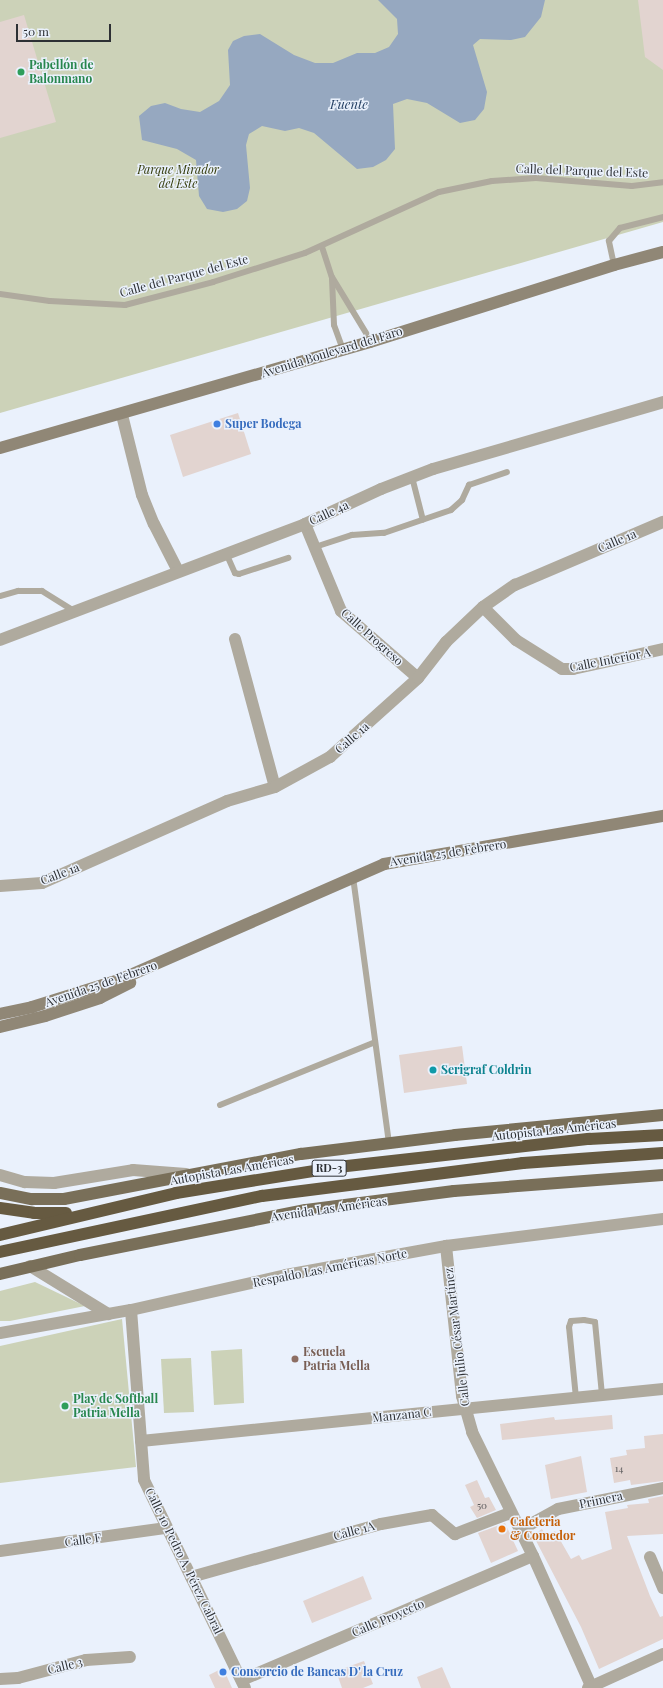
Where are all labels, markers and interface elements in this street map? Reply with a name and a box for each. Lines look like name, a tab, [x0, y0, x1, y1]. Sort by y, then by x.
scale bar	[18, 16, 113, 42]
text: 50 m	[23, 23, 49, 39]
place label: Pabellón de Balonmano	[29, 58, 93, 86]
marker: Pabellón de Balonmano	[16, 67, 26, 77]
water label: Fuente	[330, 96, 368, 112]
street label: Calle del Parque del Este	[515, 161, 649, 181]
park label: Parque Mirador del Este	[137, 163, 219, 191]
street label: Calle del Parque del Este	[118, 252, 250, 300]
street label: Avenida Boulevard del Faro	[260, 324, 404, 380]
place label: Super Bodega	[225, 417, 302, 431]
marker: Super Bodega	[212, 419, 222, 429]
street label: Calle 4a	[307, 498, 351, 528]
street label: Calle 1a	[596, 526, 638, 556]
street label: Calle Progreso	[338, 605, 406, 669]
street label: Calle Interior A	[568, 645, 652, 675]
street label: Calle 1a	[332, 719, 372, 757]
street label: Avenida 25 de Febrero	[389, 837, 507, 869]
street label: Calle 1a	[39, 860, 81, 888]
street label: Avenida 25 de Febrero	[43, 958, 159, 1010]
place label: Serigraf Coldrin	[441, 1063, 532, 1077]
marker: Serigraf Coldrin	[428, 1065, 438, 1075]
street label: Autopista Las Américas	[491, 1116, 617, 1144]
street label: Autopista Las Américas	[169, 1152, 295, 1188]
road number: RD-3	[311, 1159, 347, 1177]
street label: Avenida Las Américas	[270, 1194, 388, 1224]
street label: Respaldo Las Américas Norte	[251, 1246, 409, 1290]
street label: Calle Julio César Martínez	[441, 1267, 473, 1407]
place label: Escuela Patria Mella	[303, 1345, 370, 1373]
marker: Escuela Patria Mella	[290, 1354, 300, 1364]
place label: Play de Softball Patria Mella	[73, 1392, 158, 1420]
marker: Play de Softball Patria Mella	[60, 1401, 70, 1411]
street label: Manzana C	[372, 1405, 432, 1425]
house number: 14	[615, 1463, 623, 1475]
street label: Calle 10 Pedro A. Pérez Cabral	[142, 1485, 226, 1637]
street label: Primera	[578, 1488, 624, 1512]
house number: 50	[477, 1500, 487, 1512]
place label: Cafeteria & Comedor	[510, 1515, 575, 1543]
street label: Calle 1A	[332, 1519, 376, 1543]
marker: Cafeteria & Comedor	[497, 1524, 507, 1534]
street label: Calle F	[64, 1530, 102, 1550]
street label: Calle Proyecto	[350, 1596, 426, 1640]
street label: Calle 3	[46, 1655, 84, 1677]
place label: Consorcio de Bancas D' la Cruz	[231, 1665, 403, 1679]
marker: Consorcio de Bancas D' la Cruz	[218, 1667, 228, 1677]

